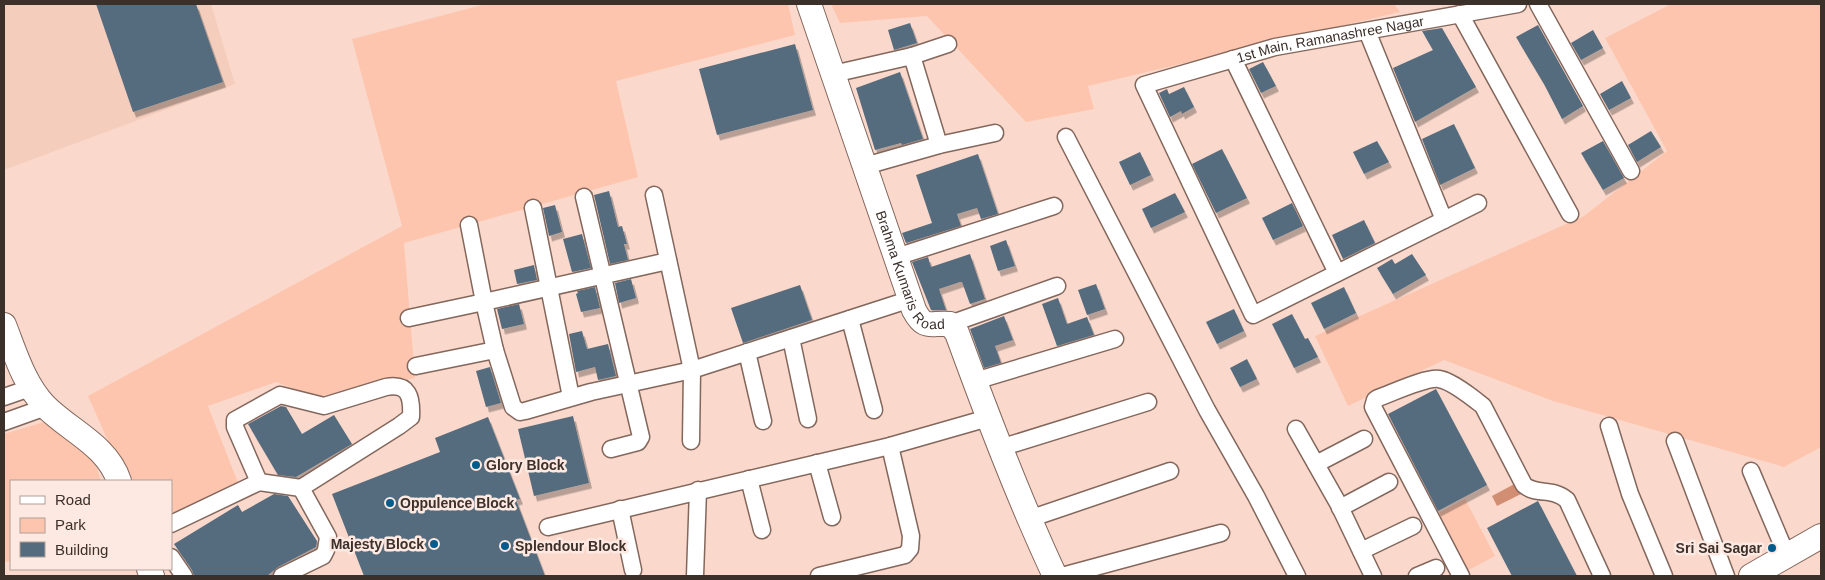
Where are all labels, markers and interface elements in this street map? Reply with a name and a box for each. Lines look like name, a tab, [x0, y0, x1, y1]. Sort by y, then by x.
street label: 1st Main, Ramanashree Nagar	[1235, 13, 1426, 66]
street label: Brahma Kumaris Road	[873, 209, 945, 332]
place label: Glory Block	[486, 457, 565, 473]
marker: Glory Block	[470, 459, 482, 471]
legend	[10, 480, 172, 570]
text: Road	[55, 491, 91, 508]
place label: Oppulence Block	[400, 495, 515, 511]
marker: Oppulence Block	[384, 497, 396, 509]
text: Park	[55, 516, 86, 533]
place label: Majesty Block	[331, 536, 424, 552]
marker: Majesty Block	[428, 538, 440, 550]
place label: Splendour Block	[515, 538, 626, 554]
marker: Splendour Block	[499, 540, 511, 552]
place label: Sri Sai Sagar	[1676, 540, 1763, 556]
text: Building	[55, 541, 108, 558]
marker: Sri Sai Sagar	[1766, 542, 1778, 554]

